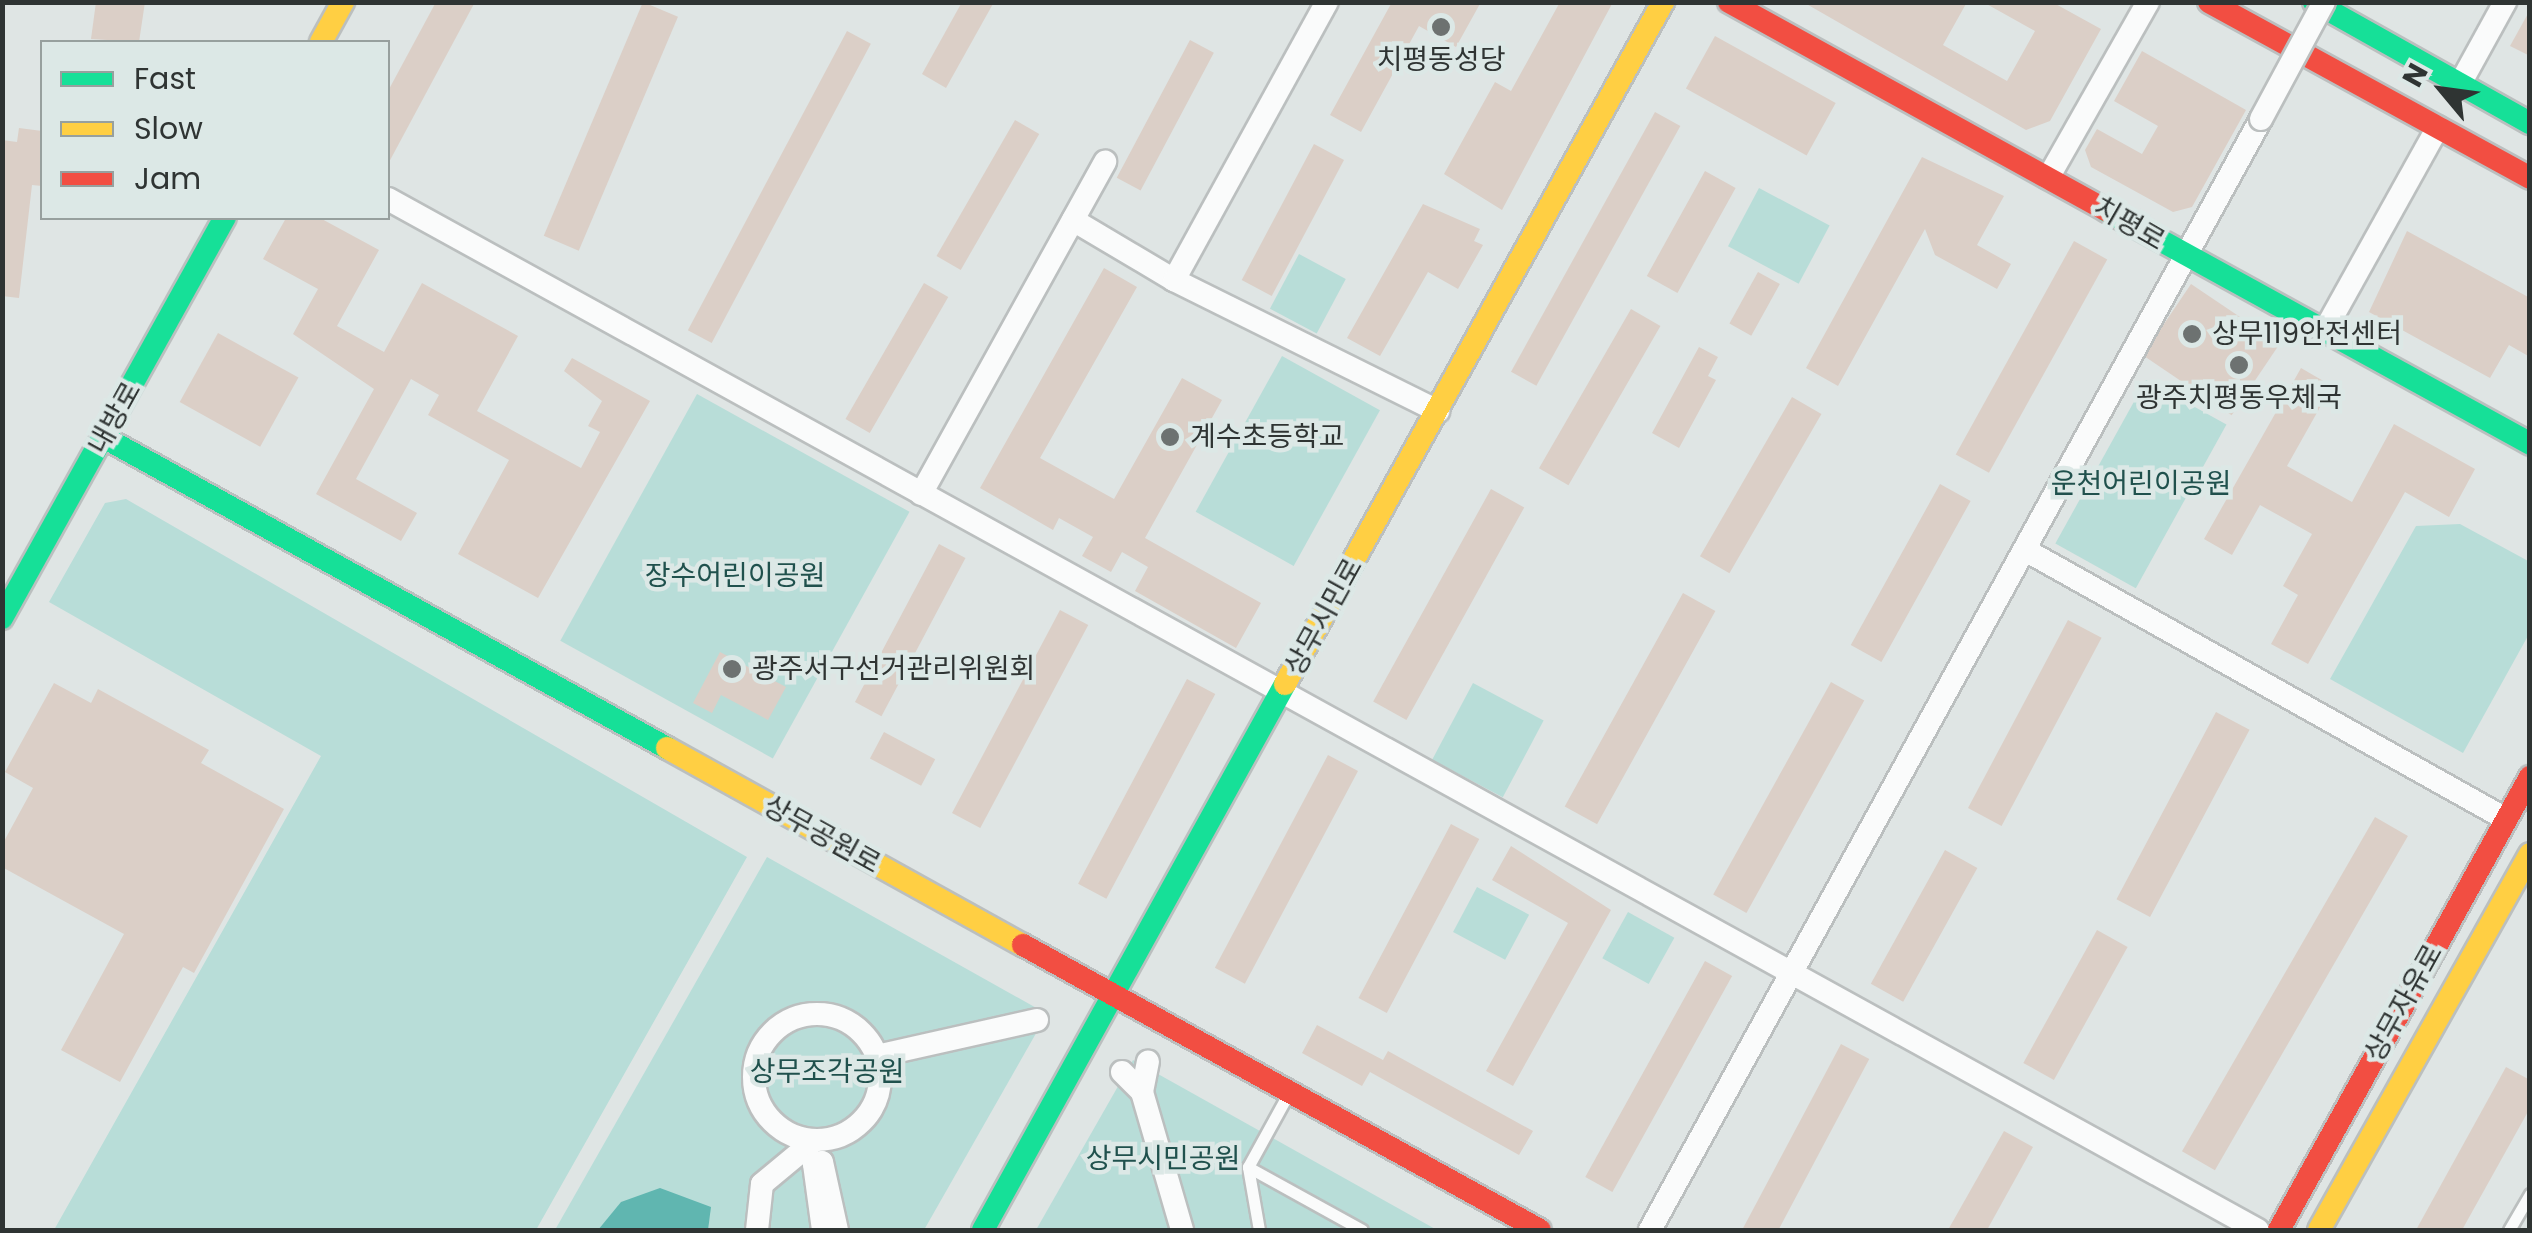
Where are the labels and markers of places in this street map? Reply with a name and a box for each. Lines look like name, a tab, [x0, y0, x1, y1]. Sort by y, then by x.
marker: 치평동성당	[1430, 16, 1452, 38]
place label: 치평동성당	[1377, 43, 1505, 77]
place label: 상무119안전센터	[2212, 317, 2402, 351]
marker: 상무119안전센터	[2181, 323, 2203, 345]
marker: 광주치평동우체국	[2228, 354, 2250, 376]
place label: 광주치평동우체국	[2136, 381, 2342, 415]
place label: 계수초등학교	[1190, 420, 1345, 454]
marker: 계수초등학교	[1159, 426, 1181, 448]
place label: 광주서구선거관리위원회	[752, 652, 1035, 686]
marker: 광주서구선거관리위원회	[721, 658, 743, 680]

